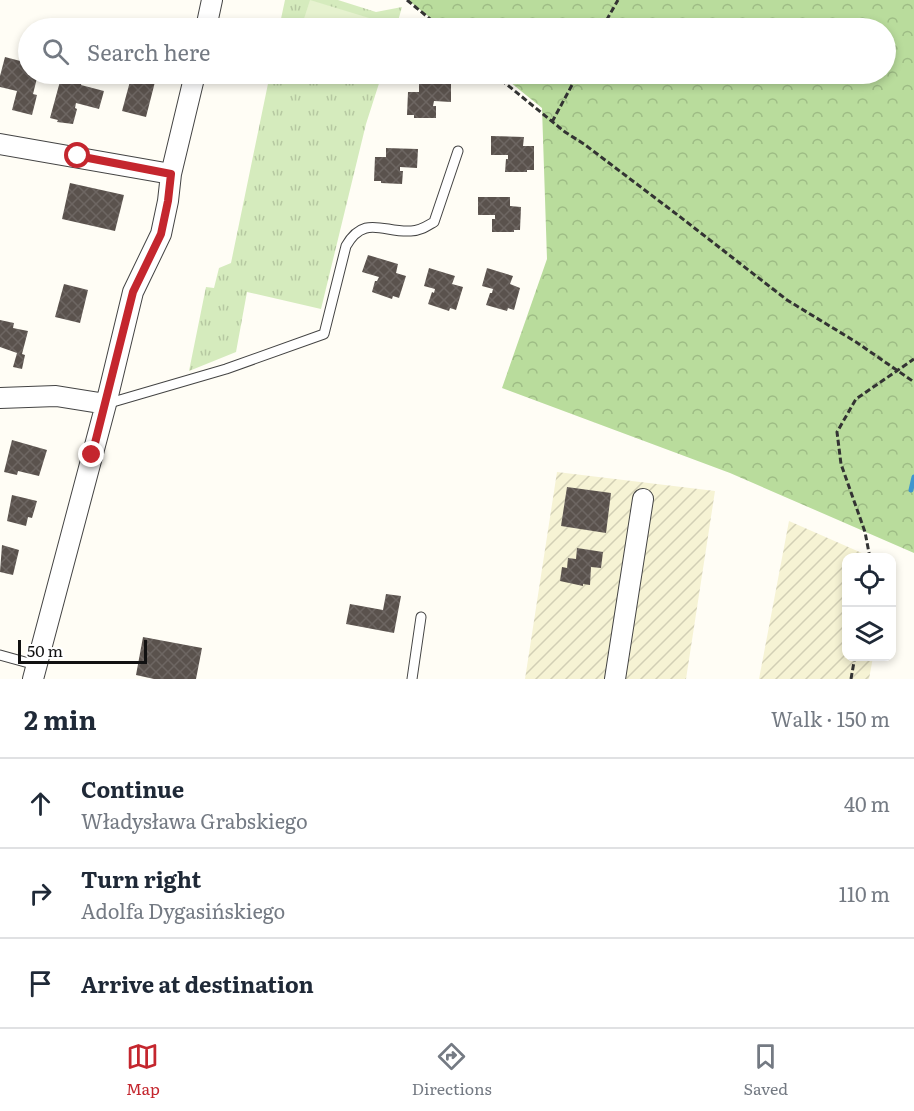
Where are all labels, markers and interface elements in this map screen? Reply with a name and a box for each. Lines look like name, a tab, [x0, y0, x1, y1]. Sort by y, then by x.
search box	[18, 18, 896, 84]
icon: search	[39, 35, 72, 68]
text: Search here	[87, 35, 210, 68]
route start	[64, 142, 90, 168]
route end	[78, 441, 104, 467]
map controls	[842, 553, 896, 661]
button: locate	[842, 553, 896, 607]
button: layers	[842, 607, 896, 661]
scale bar	[18, 637, 147, 664]
text: 50 m	[27, 638, 63, 662]
text: 2 min	[24, 699, 97, 738]
text: Walk · 150 m	[771, 703, 890, 733]
text: Continue	[81, 772, 184, 805]
icon: ahead	[24, 787, 57, 820]
text: 40 m	[844, 788, 890, 818]
text: Władysława Grabskiego	[81, 805, 308, 835]
text: Turn right	[81, 862, 201, 895]
icon: right	[24, 877, 57, 910]
text: 110 m	[839, 878, 890, 908]
text: Adolfa Dygasińskiego	[81, 895, 285, 925]
icon: arrive	[24, 967, 57, 1000]
text: Arrive at destination	[81, 967, 314, 1000]
tab: Map	[126, 1040, 160, 1100]
tab: Directions	[412, 1040, 492, 1100]
tab: Saved	[744, 1040, 788, 1100]

